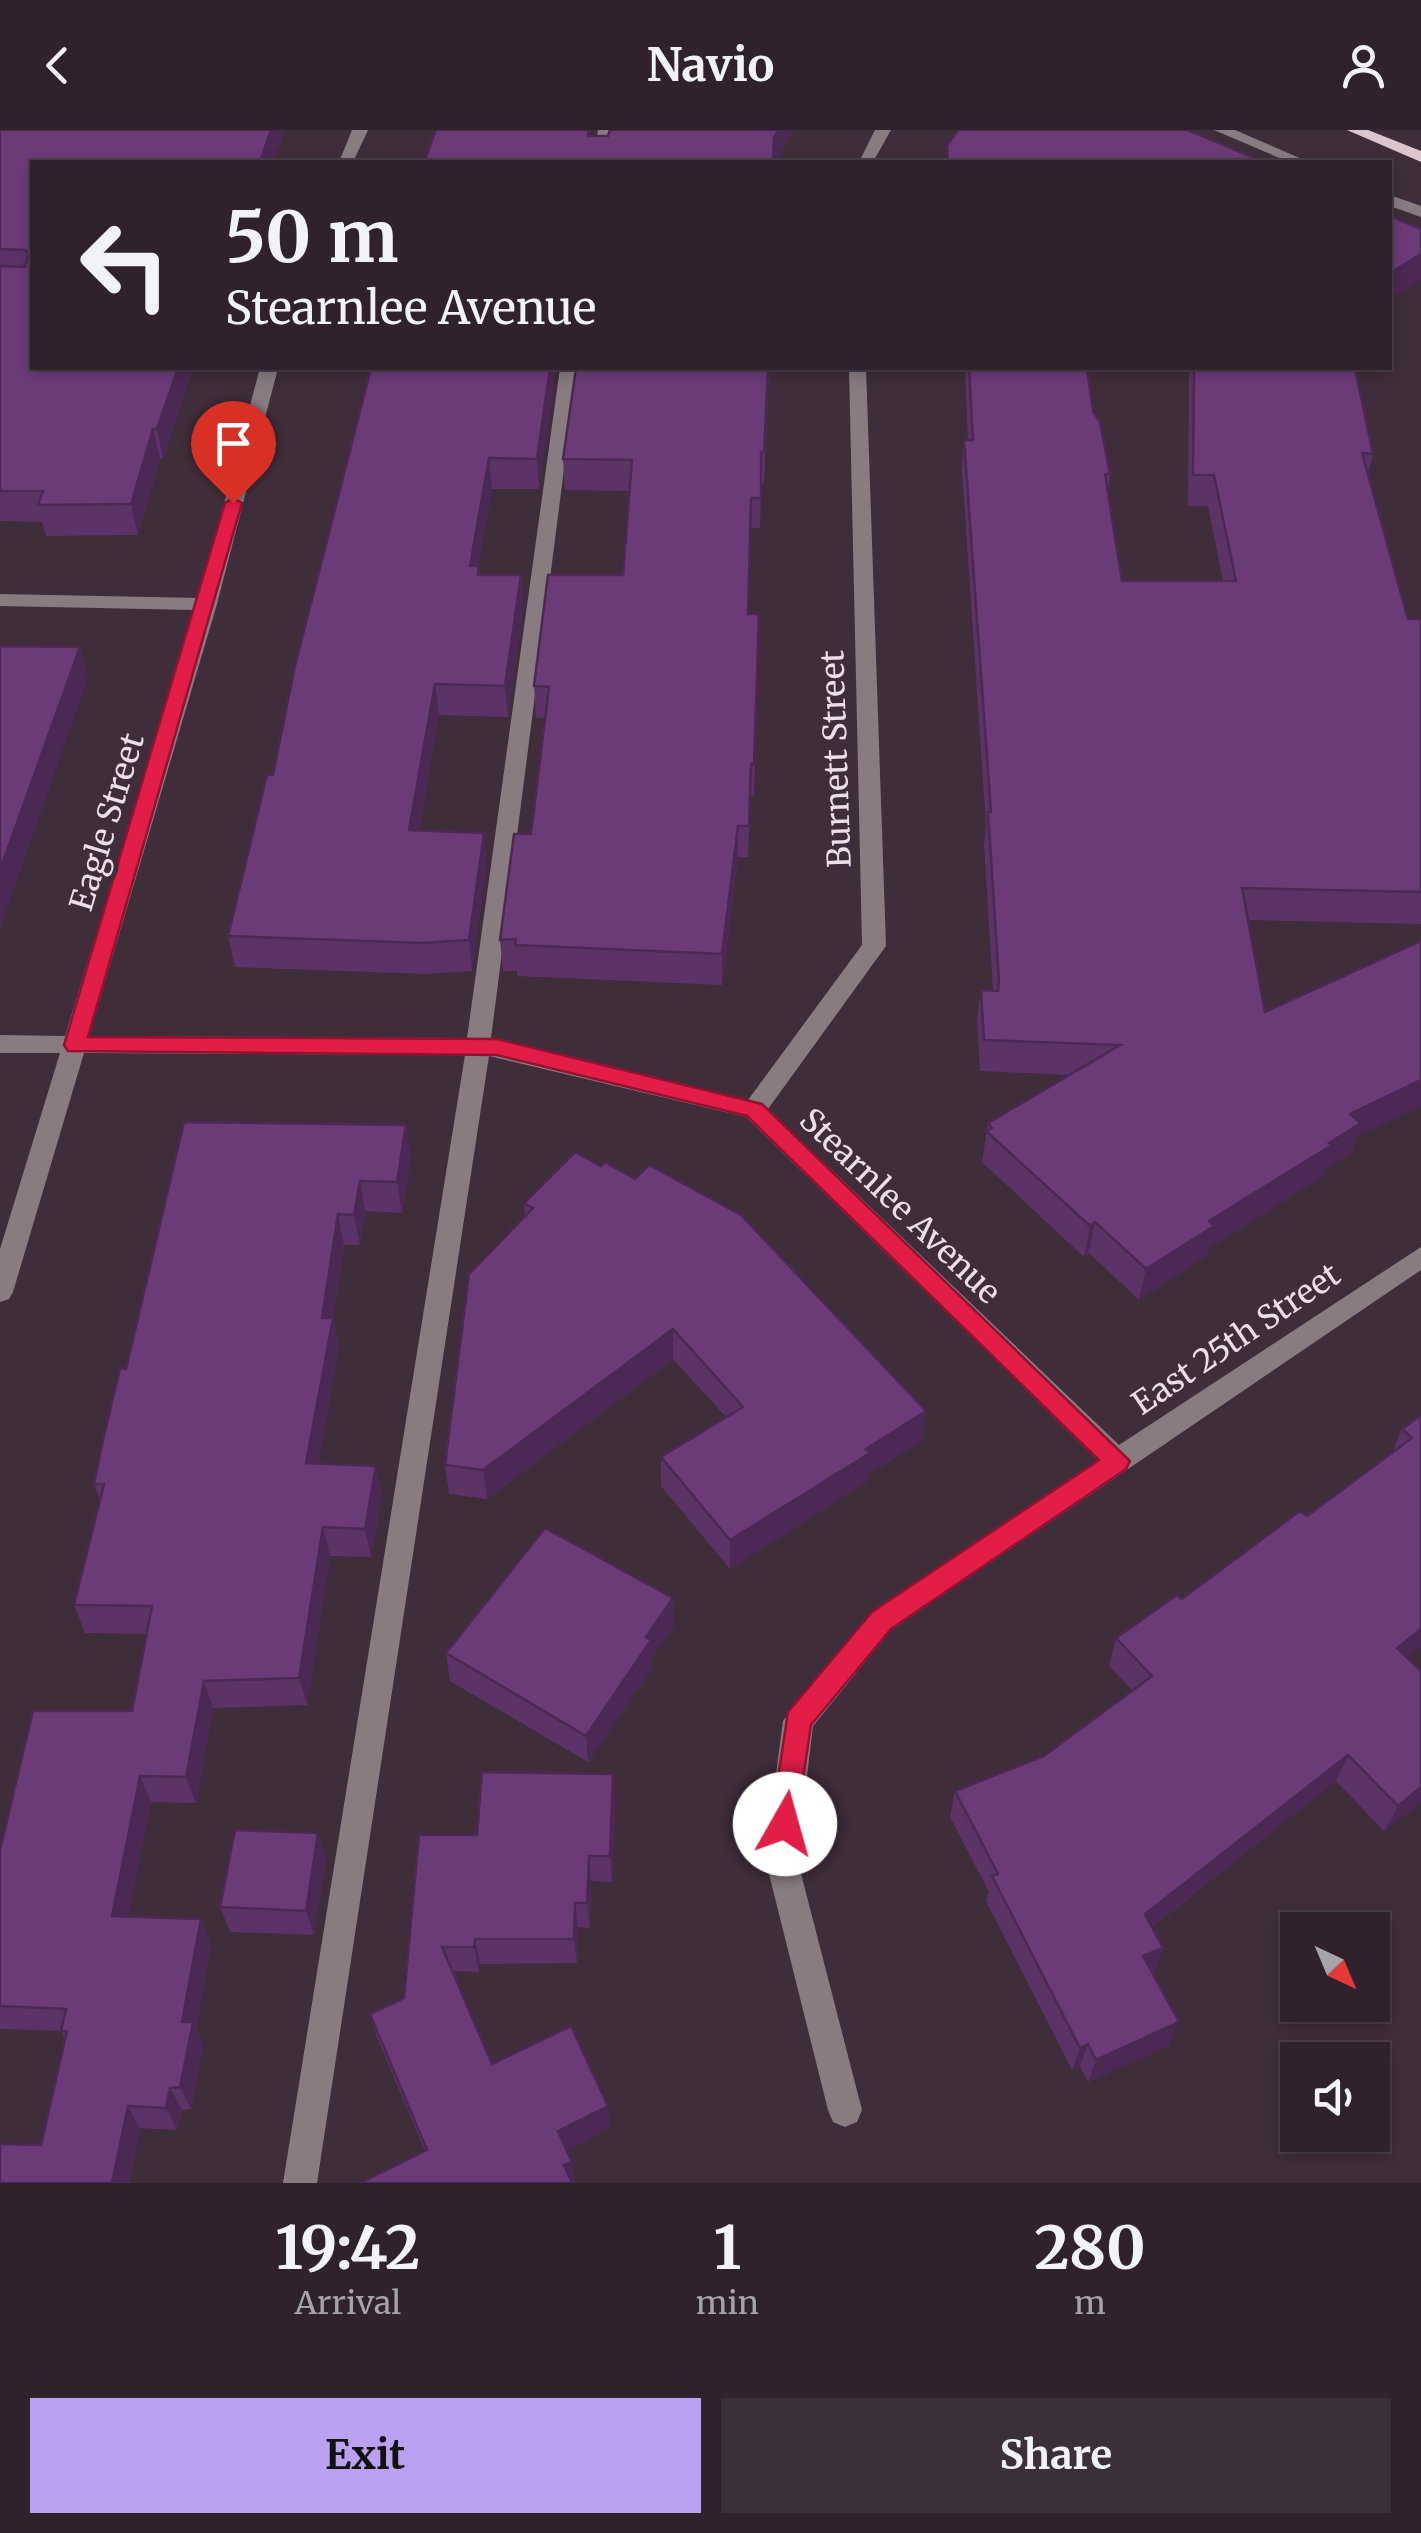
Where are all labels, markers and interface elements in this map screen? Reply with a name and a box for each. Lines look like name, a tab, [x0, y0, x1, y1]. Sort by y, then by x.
text: Navio	[647, 37, 774, 93]
icon: back	[30, 38, 85, 93]
icon: person	[1336, 38, 1391, 93]
text: 50 m	[225, 193, 398, 281]
icon: left	[60, 200, 190, 330]
text: Stearnlee Avenue	[225, 280, 596, 336]
pin	[191, 401, 276, 504]
icon: arrive	[206, 416, 261, 471]
street label: Burnett Street	[812, 649, 860, 869]
street label: Eagle Street	[61, 728, 153, 916]
street label: Stearnlee Avenue	[791, 1100, 1009, 1312]
street label: East 25th Street	[1124, 1254, 1348, 1423]
position arrow	[733, 1772, 837, 1876]
north arrow	[1280, 1912, 1390, 2022]
map controls	[1280, 1912, 1390, 2152]
button: sound	[1280, 2042, 1390, 2152]
text: 19:42	[275, 2210, 420, 2285]
text: 1	[713, 2210, 741, 2285]
text: 280	[1034, 2210, 1146, 2285]
text: Arrival	[294, 2283, 401, 2323]
text: min	[696, 2283, 759, 2323]
text: m	[1074, 2283, 1106, 2323]
button: Exit	[30, 2398, 701, 2513]
button: Share	[721, 2398, 1391, 2513]

